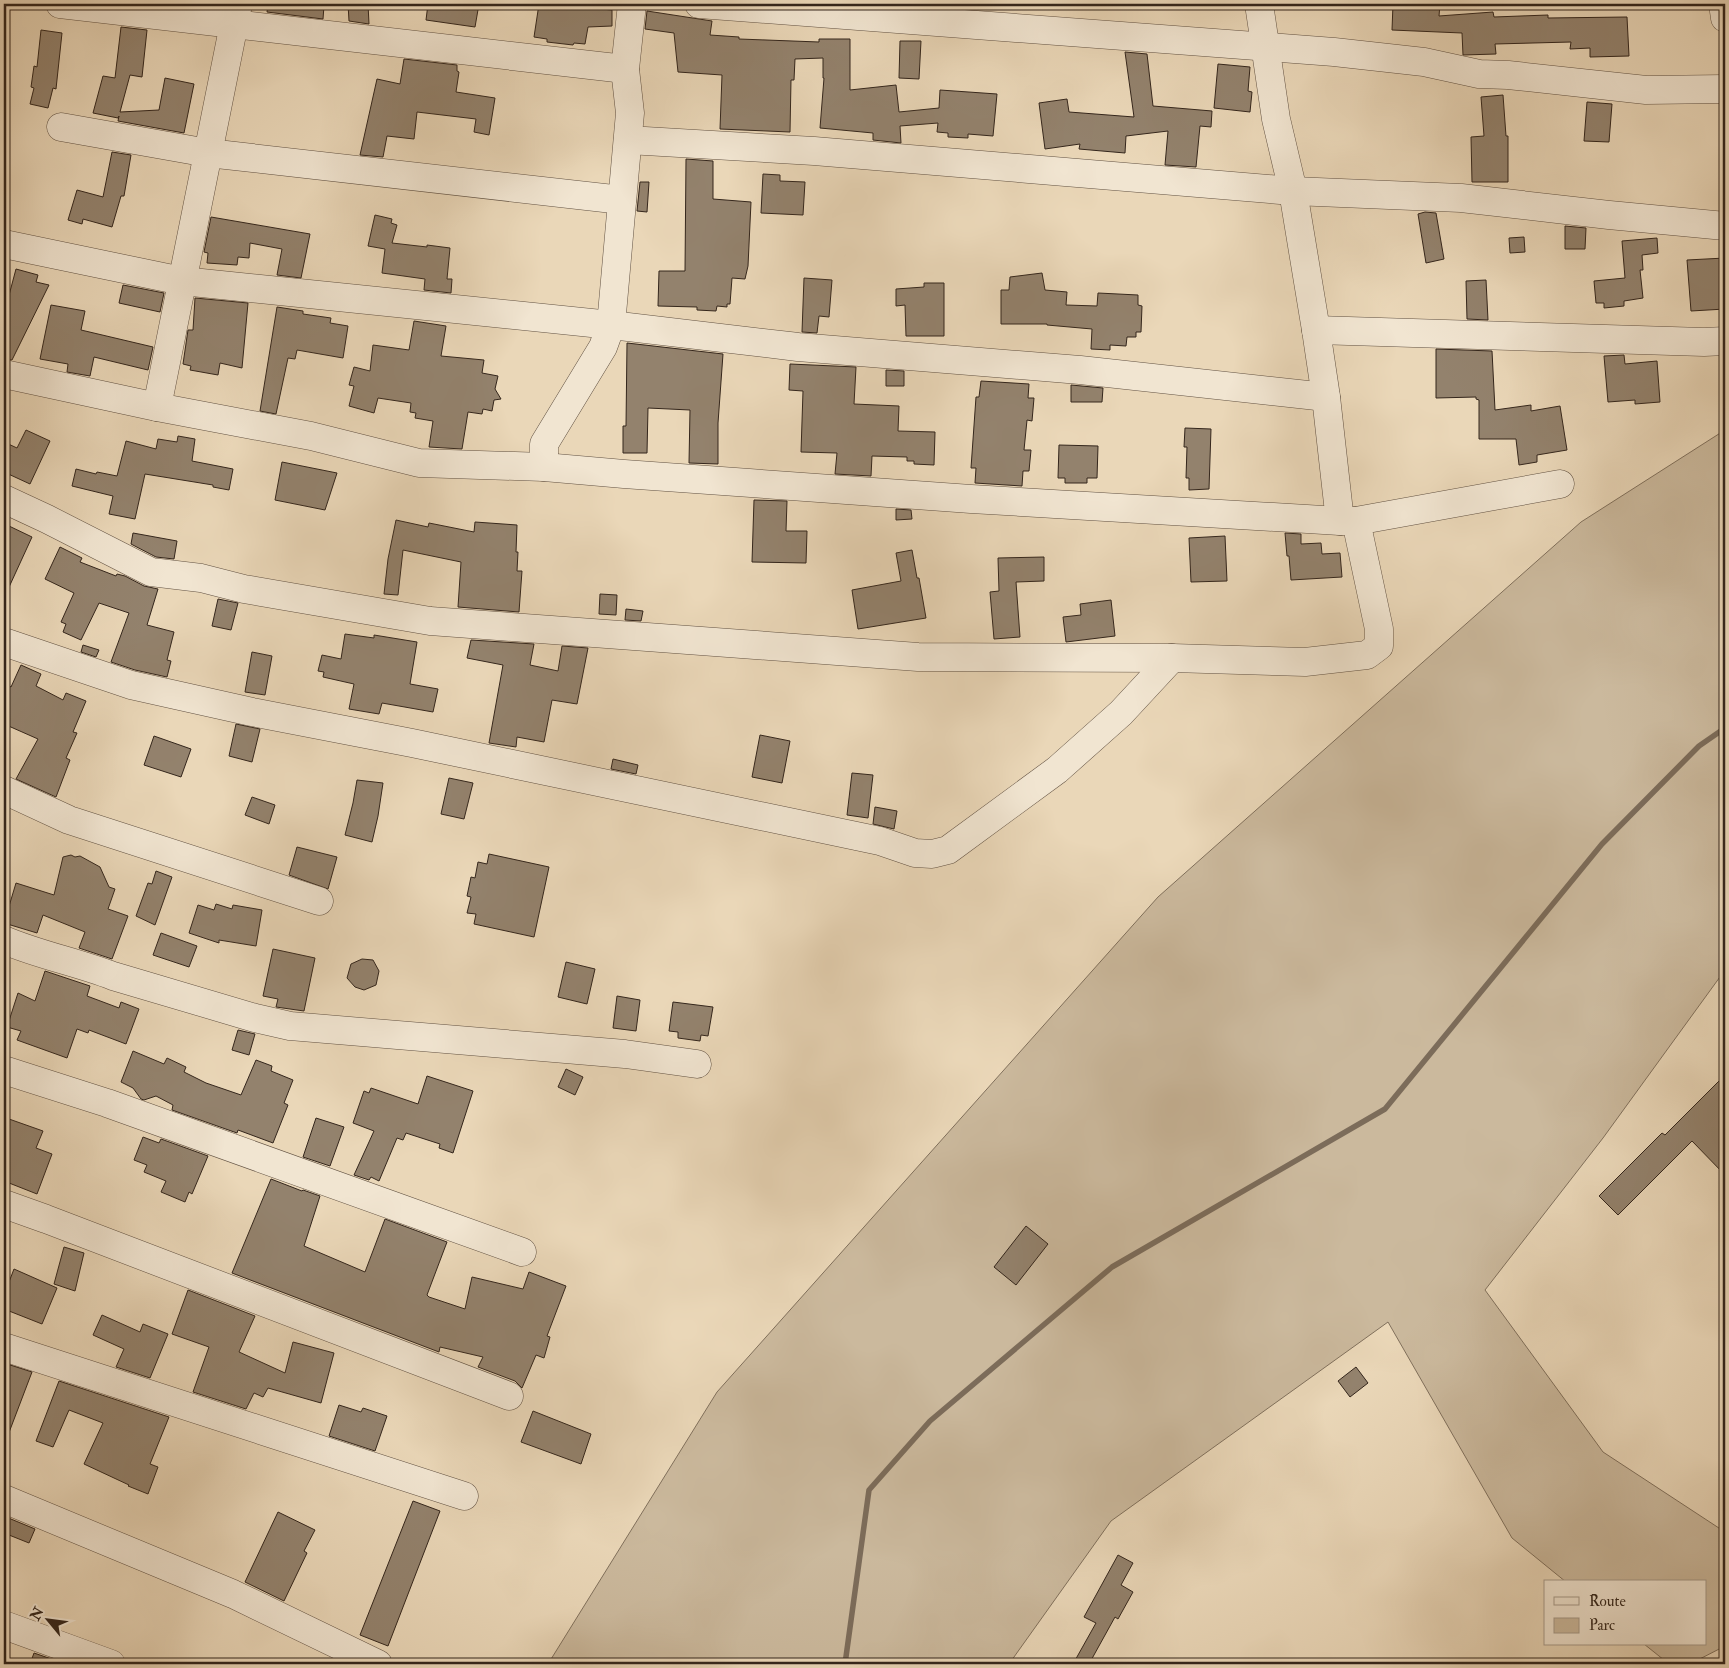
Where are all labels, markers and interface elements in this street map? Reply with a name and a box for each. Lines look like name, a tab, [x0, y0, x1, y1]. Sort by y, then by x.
legend	[1544, 1580, 1706, 1646]
text: Route	[1589, 1592, 1626, 1611]
north arrow	[22, 1596, 72, 1646]
text: N	[26, 1604, 48, 1624]
text: Parc	[1589, 1616, 1615, 1635]

